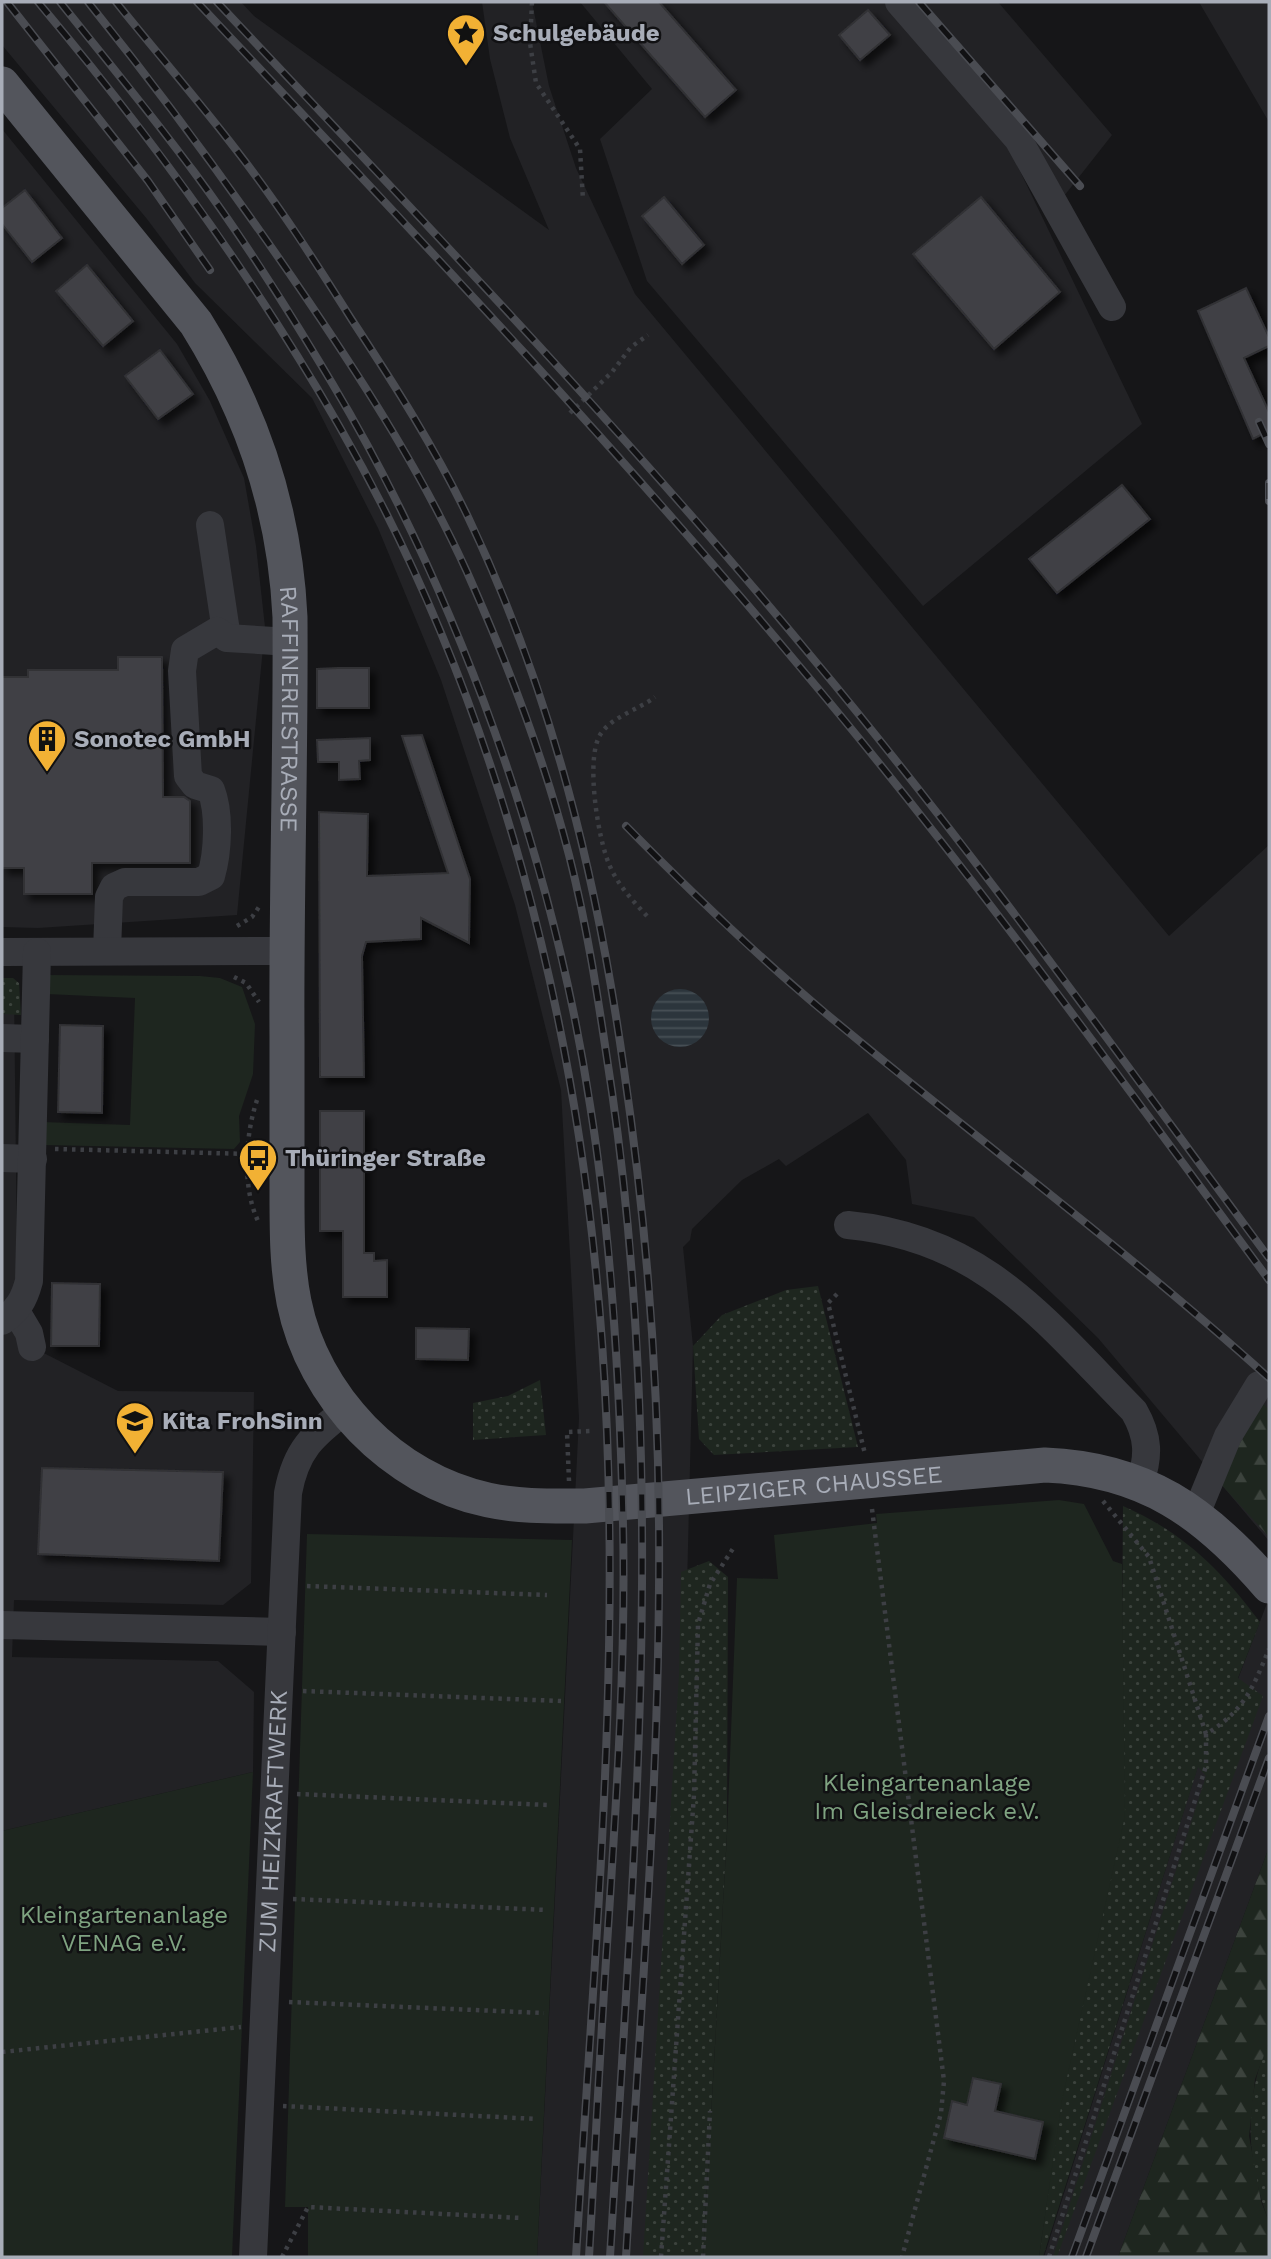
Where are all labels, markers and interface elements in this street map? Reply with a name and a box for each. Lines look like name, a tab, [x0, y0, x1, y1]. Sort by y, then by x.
place icon: Schulgebäude	[445, 12, 487, 67]
place label: Schulgebäude	[493, 19, 660, 47]
street label: RAFFINERIESTRASSE	[274, 585, 304, 832]
building icon: Sonotec GmbH	[26, 718, 68, 773]
place label: Sonotec GmbH	[74, 725, 251, 753]
bus stop icon: Thüringer Straße	[237, 1137, 279, 1192]
place label: Thüringer Straße	[285, 1144, 486, 1172]
school or university icon: Kita FrohSinn	[114, 1400, 156, 1455]
place label: Kita FrohSinn	[162, 1407, 323, 1435]
street label: LEIPZIGER CHAUSSEE	[684, 1460, 944, 1511]
street label: ZUM HEIZKRAFTWERK	[253, 1689, 293, 1953]
park label: Kleingartenanlage Im Gleisdreieck e.V.	[814, 1769, 1040, 1825]
park label: Kleingartenanlage VENAG e.V.	[20, 1901, 228, 1957]

